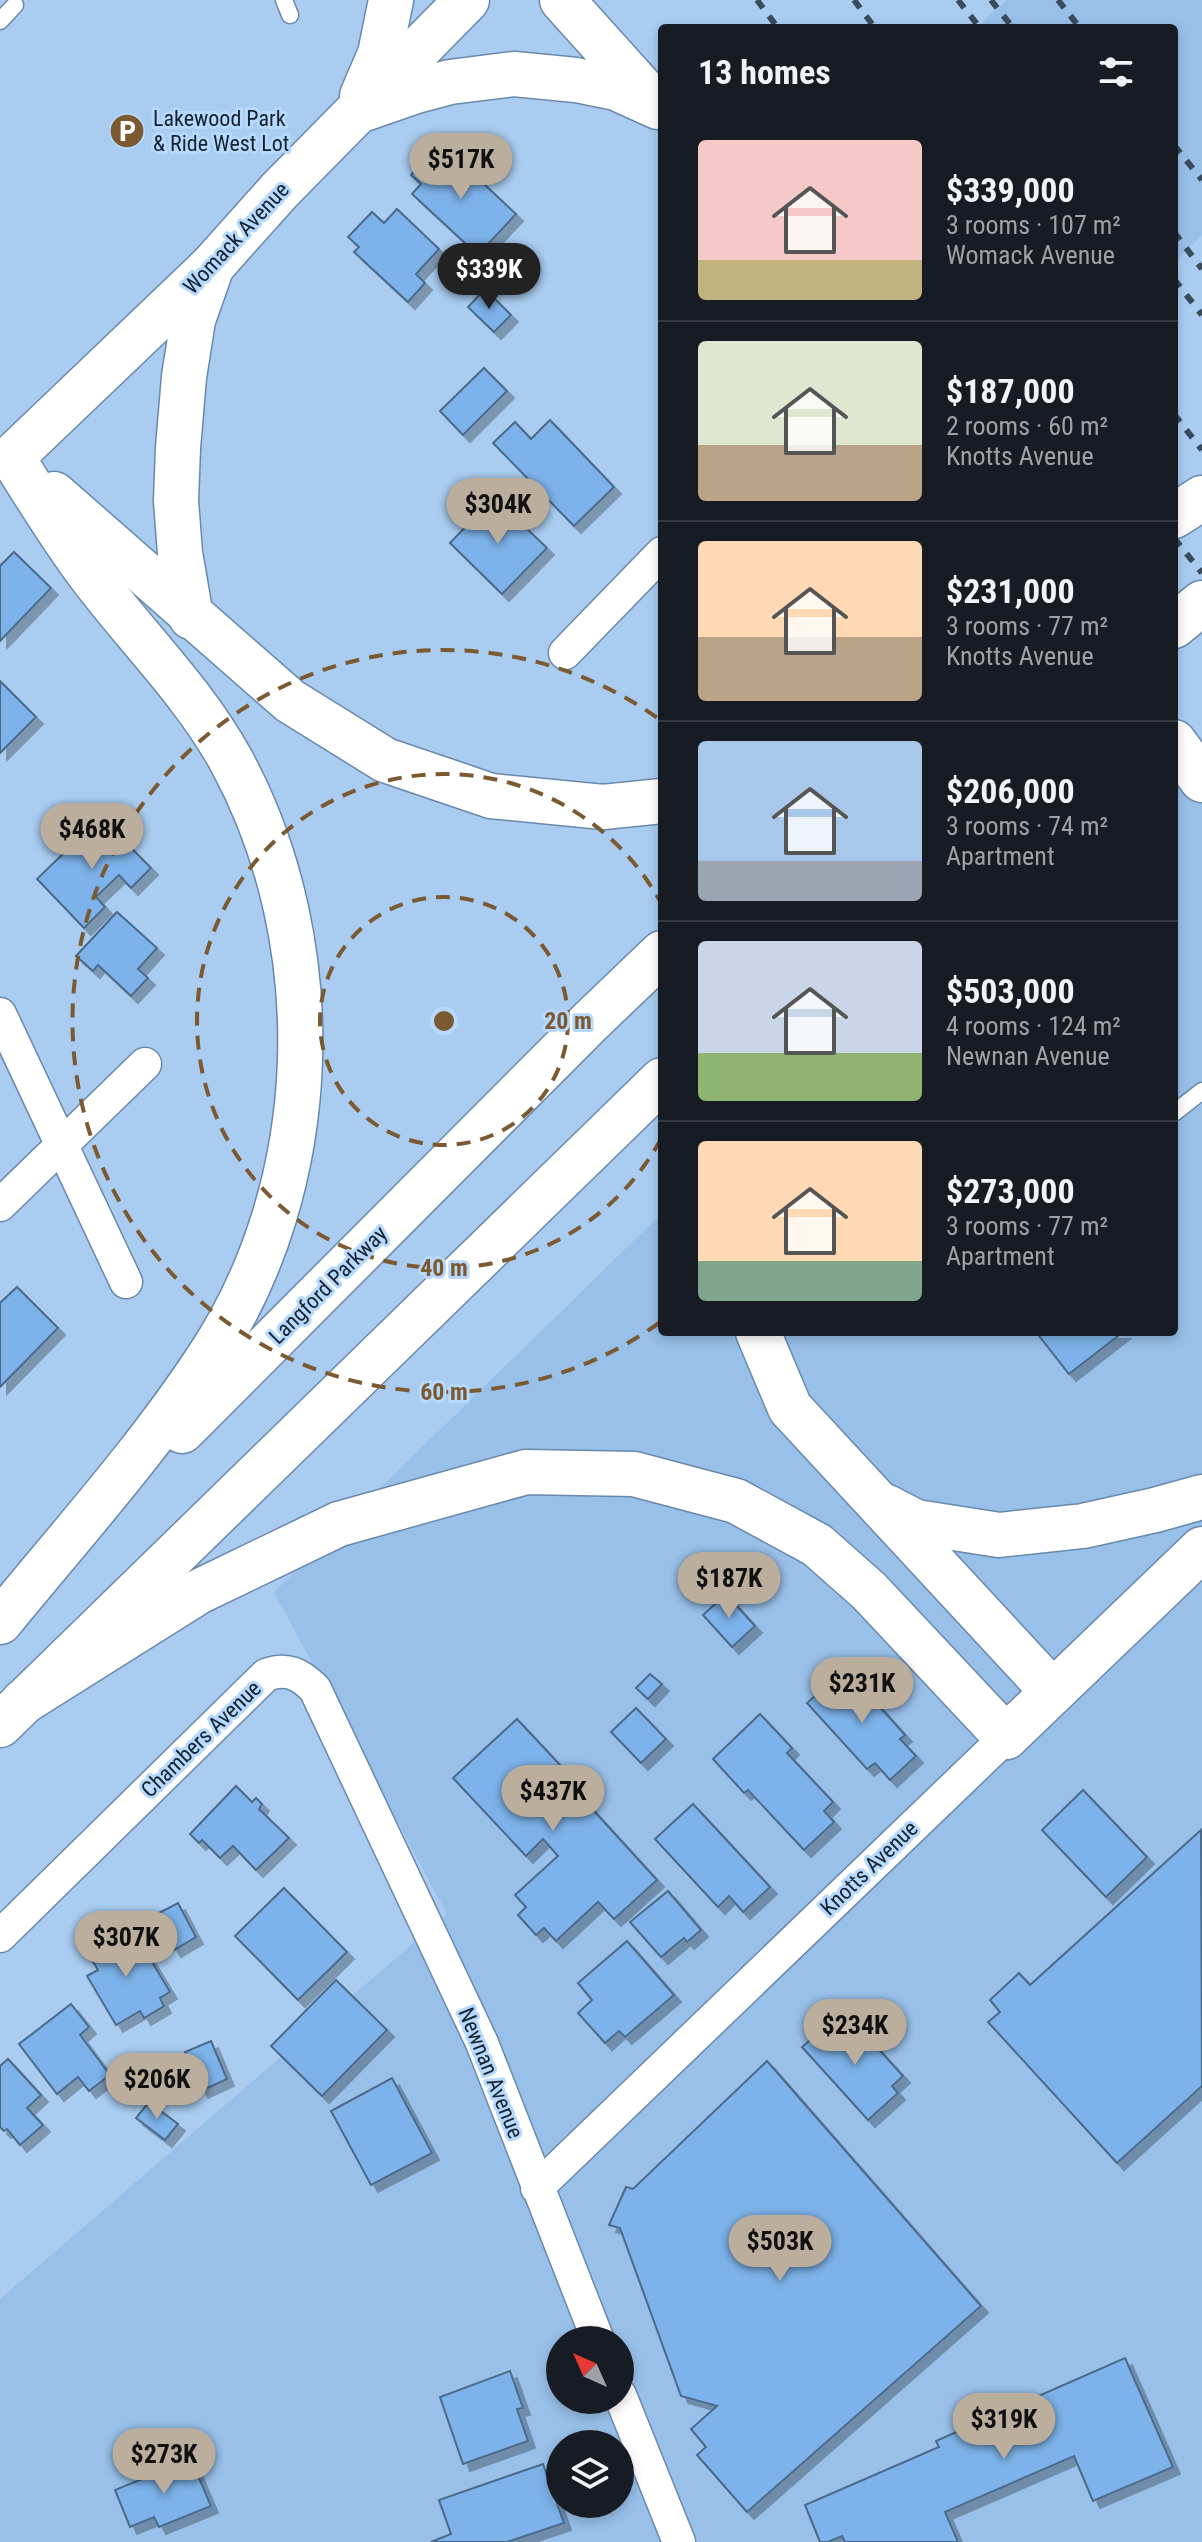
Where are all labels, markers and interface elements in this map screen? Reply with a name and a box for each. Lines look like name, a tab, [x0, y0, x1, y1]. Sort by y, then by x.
icon: filters	[1094, 50, 1138, 94]
text: 13 homes	[698, 52, 831, 92]
place label: Lakewood Park & Ride West Lot	[153, 106, 289, 156]
parking icon: Lakewood Park & Ride West Lot	[108, 112, 146, 150]
pin: $517K	[405, 133, 517, 201]
text: $517K	[428, 144, 494, 174]
text: $339,000	[946, 170, 1075, 210]
icon: home	[762, 172, 858, 268]
street label: Womack Avenue	[178, 177, 294, 299]
text: 3 rooms · 107 m²	[946, 210, 1121, 240]
text: Womack Avenue	[946, 240, 1115, 270]
pin: $339K	[433, 243, 545, 311]
text: $339K	[456, 254, 522, 284]
text: $187,000	[946, 371, 1075, 411]
icon: home	[762, 373, 858, 469]
text: 2 rooms · 60 m²	[946, 411, 1108, 441]
text: Knotts Avenue	[946, 441, 1094, 471]
pin: $304K	[442, 478, 554, 546]
text: $304K	[465, 489, 531, 519]
text: $231,000	[946, 571, 1075, 611]
icon: home	[762, 573, 858, 669]
text: 3 rooms · 77 m²	[946, 611, 1108, 641]
text: Knotts Avenue	[946, 641, 1094, 671]
text: $206,000	[946, 771, 1075, 811]
icon: home	[762, 773, 858, 869]
pin: $468K	[36, 803, 148, 871]
text: 3 rooms · 74 m²	[946, 811, 1108, 841]
text: $468K	[59, 814, 125, 844]
text: Apartment	[946, 841, 1055, 871]
text: $503,000	[946, 971, 1075, 1011]
icon: home	[762, 973, 858, 1069]
centre of rings	[430, 1007, 458, 1035]
text: 20 m	[544, 1007, 592, 1035]
text: 4 rooms · 124 m²	[946, 1011, 1121, 1041]
text: Newnan Avenue	[946, 1041, 1110, 1071]
text: $273,000	[946, 1171, 1075, 1211]
icon: home	[762, 1173, 858, 1269]
text: 3 rooms · 77 m²	[946, 1211, 1108, 1241]
street label: Langford Parkway	[264, 1221, 392, 1349]
text: Apartment	[946, 1241, 1055, 1271]
text: 40 m	[420, 1254, 468, 1282]
text: 60 m	[420, 1378, 468, 1406]
pin: $187K	[673, 1552, 785, 1620]
text: $187K	[696, 1563, 762, 1593]
pin: $231K	[806, 1657, 918, 1725]
text: $231K	[829, 1668, 895, 1698]
street label: Chambers Avenue	[136, 1676, 266, 1802]
pin: $437K	[497, 1765, 609, 1833]
text: $437K	[520, 1776, 586, 1806]
street label: Knotts Avenue	[815, 1816, 923, 1920]
pin: $307K	[70, 1911, 182, 1979]
text: $307K	[93, 1922, 159, 1952]
pin: $234K	[799, 1999, 911, 2067]
street label: Newnan Avenue	[453, 2004, 529, 2142]
text: $234K	[822, 2010, 888, 2040]
pin: $206K	[101, 2053, 213, 2121]
text: $206K	[124, 2064, 190, 2094]
pin: $503K	[724, 2215, 836, 2283]
text: $503K	[747, 2226, 813, 2256]
north arrow	[546, 2326, 634, 2414]
map controls	[546, 2326, 634, 2518]
pin: $319K	[948, 2393, 1060, 2461]
text: $319K	[971, 2404, 1037, 2434]
pin: $273K	[108, 2428, 220, 2496]
button: layers	[546, 2430, 634, 2518]
text: $273K	[131, 2439, 197, 2469]

